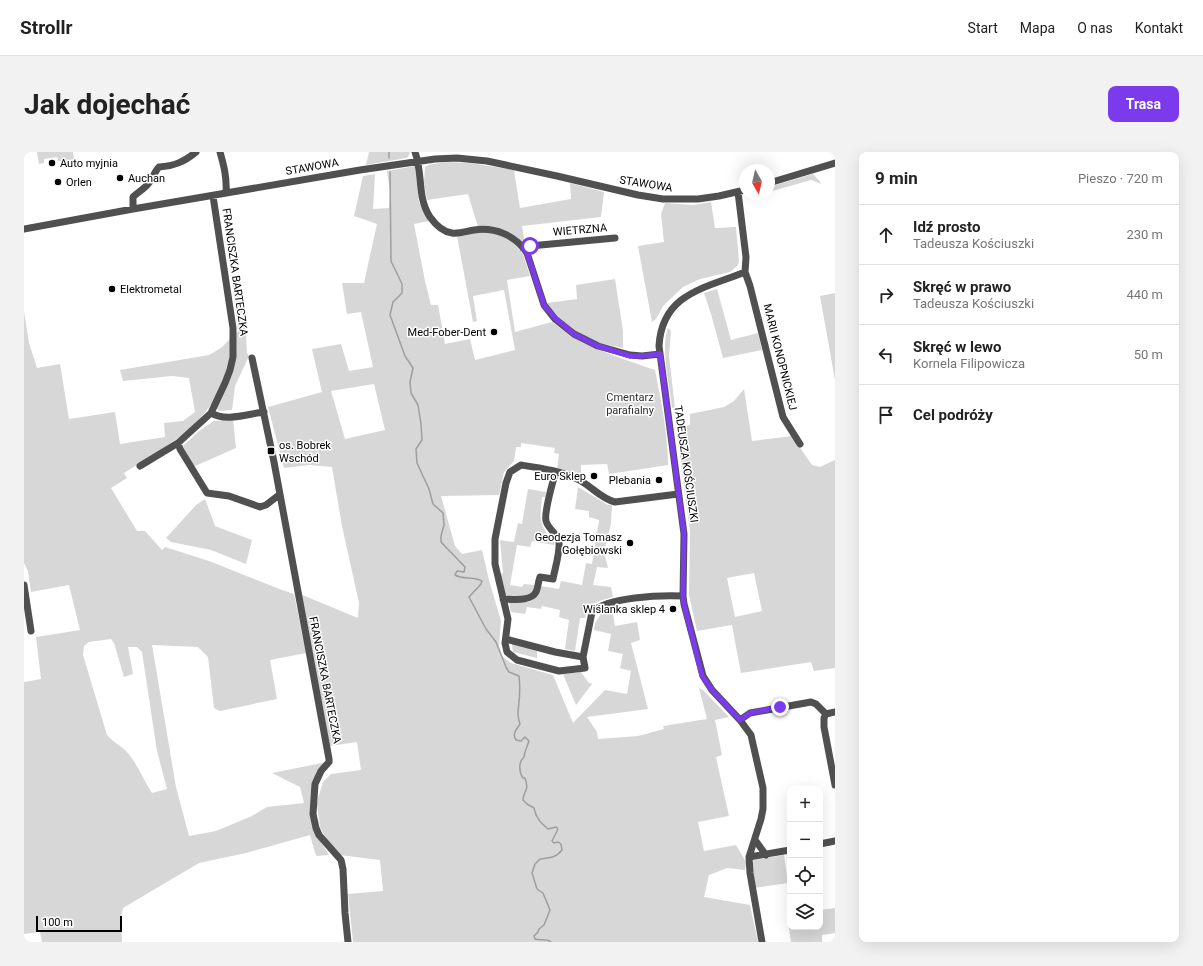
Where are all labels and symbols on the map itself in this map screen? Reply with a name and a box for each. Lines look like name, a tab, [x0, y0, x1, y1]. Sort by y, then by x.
street label: STAWOWA	[285, 156, 340, 178]
place label: Auto myjnia	[60, 157, 118, 170]
marker: Auto myjnia	[47, 158, 57, 168]
north arrow	[739, 164, 775, 200]
place label: Auchan	[128, 172, 165, 185]
marker: Auchan	[115, 173, 125, 183]
street label: STAWOWA	[619, 173, 674, 195]
place label: Orlen	[66, 176, 92, 189]
marker: Orlen	[53, 177, 63, 187]
street label: FRANCISZKA BARTECZKA	[220, 207, 251, 338]
street label: WIETRZNA	[552, 221, 608, 239]
route start	[521, 237, 539, 255]
place label: Elektrometal	[120, 283, 182, 296]
marker: Elektrometal	[107, 284, 117, 294]
street label: MARII KONOPNICKIEJ	[760, 302, 800, 412]
place label: Med-Fober-Dent	[408, 326, 486, 339]
marker: Med-Fober-Dent	[489, 327, 499, 337]
park label: Cmentarz parafialny	[606, 391, 655, 417]
street label: TADEUSZA KOŚCIUSZKI	[671, 405, 701, 523]
place label: os. Bobrek Wschód	[279, 439, 331, 465]
marker: os. Bobrek Wschód	[266, 446, 276, 456]
place label: Euro Sklep	[534, 470, 586, 483]
marker: Euro Sklep	[589, 471, 599, 481]
place label: Plebania	[609, 474, 651, 487]
marker: Plebania	[654, 475, 664, 485]
place label: Geodezja Tomasz Gołębiowski	[535, 531, 623, 557]
marker: Geodezja Tomasz Gołębiowski	[625, 538, 635, 548]
place label: Wiślanka sklep 4	[583, 603, 665, 616]
marker: Wiślanka sklep 4	[668, 604, 678, 614]
street label: FRANCISZKA BARTECZKA	[306, 615, 344, 745]
route end	[771, 698, 789, 716]
scale bar	[36, 914, 122, 933]

